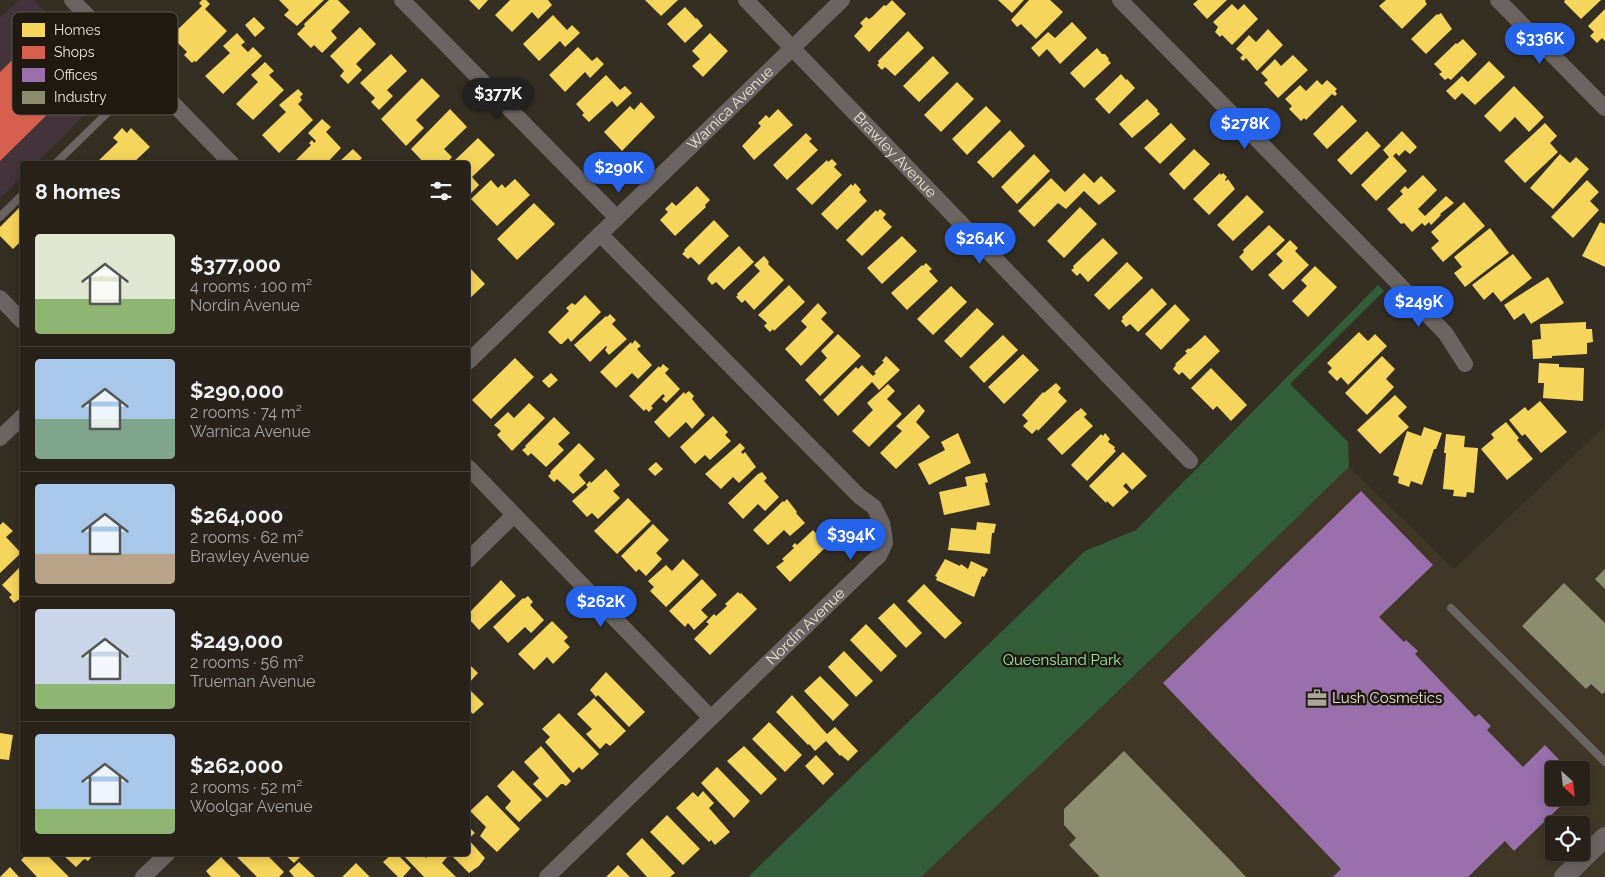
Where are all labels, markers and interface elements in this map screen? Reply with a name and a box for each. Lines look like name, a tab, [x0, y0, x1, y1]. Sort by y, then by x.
legend	[12, 12, 178, 115]
text: Homes	[54, 22, 101, 38]
pin: $336K	[1505, 22, 1575, 65]
text: $336K	[1516, 29, 1564, 48]
text: Shops	[54, 44, 95, 60]
street label: Warnica Avenue	[683, 62, 777, 154]
text: Offices	[54, 67, 98, 83]
pin: $377K	[463, 78, 533, 120]
text: $377K	[474, 84, 522, 103]
text: Industry	[54, 89, 107, 105]
street label: Brawley Avenue	[850, 108, 941, 202]
pin: $278K	[1210, 108, 1280, 150]
text: $278K	[1221, 114, 1269, 133]
pin: $290K	[584, 152, 654, 194]
text: $290K	[594, 158, 644, 177]
icon: filters	[427, 177, 455, 205]
text: 8 homes	[35, 179, 121, 204]
pin: $264K	[945, 222, 1015, 265]
text: $264K	[956, 229, 1004, 248]
text: $377,000	[190, 252, 281, 277]
icon: home	[75, 254, 135, 314]
text: 4 rooms · 100 m²	[190, 277, 312, 296]
pin: $249K	[1384, 286, 1454, 328]
text: $249K	[1395, 292, 1443, 311]
text: Nordin Avenue	[190, 296, 300, 315]
text: $290,000	[190, 378, 284, 403]
icon: home	[75, 379, 135, 439]
text: 2 rooms · 74 m²	[190, 403, 302, 422]
text: Warnica Avenue	[190, 422, 310, 441]
text: $264,000	[190, 503, 283, 528]
icon: home	[75, 504, 135, 564]
pin: $394K	[816, 518, 886, 561]
text: $394K	[827, 525, 875, 544]
text: 2 rooms · 62 m²	[190, 528, 303, 547]
text: Brawley Avenue	[190, 547, 309, 566]
street label: Nordin Avenue	[762, 584, 849, 669]
pin: $262K	[566, 586, 636, 628]
text: $262K	[577, 592, 625, 611]
text: $249,000	[190, 628, 283, 653]
icon: home	[75, 629, 135, 689]
park label: Queensland Park	[1003, 651, 1121, 669]
text: 2 rooms · 56 m²	[190, 653, 304, 672]
text: Trueman Avenue	[190, 672, 315, 691]
office icon: Lush Cosmetics	[1306, 687, 1328, 709]
place label: Lush Cosmetics	[1332, 689, 1442, 707]
text: $262,000	[190, 753, 283, 778]
icon: home	[75, 754, 135, 814]
north arrow	[1545, 761, 1590, 806]
map controls	[1545, 761, 1590, 861]
text: 2 rooms · 52 m²	[190, 778, 302, 797]
text: Woolgar Avenue	[190, 797, 313, 816]
button: locate	[1545, 816, 1590, 861]

